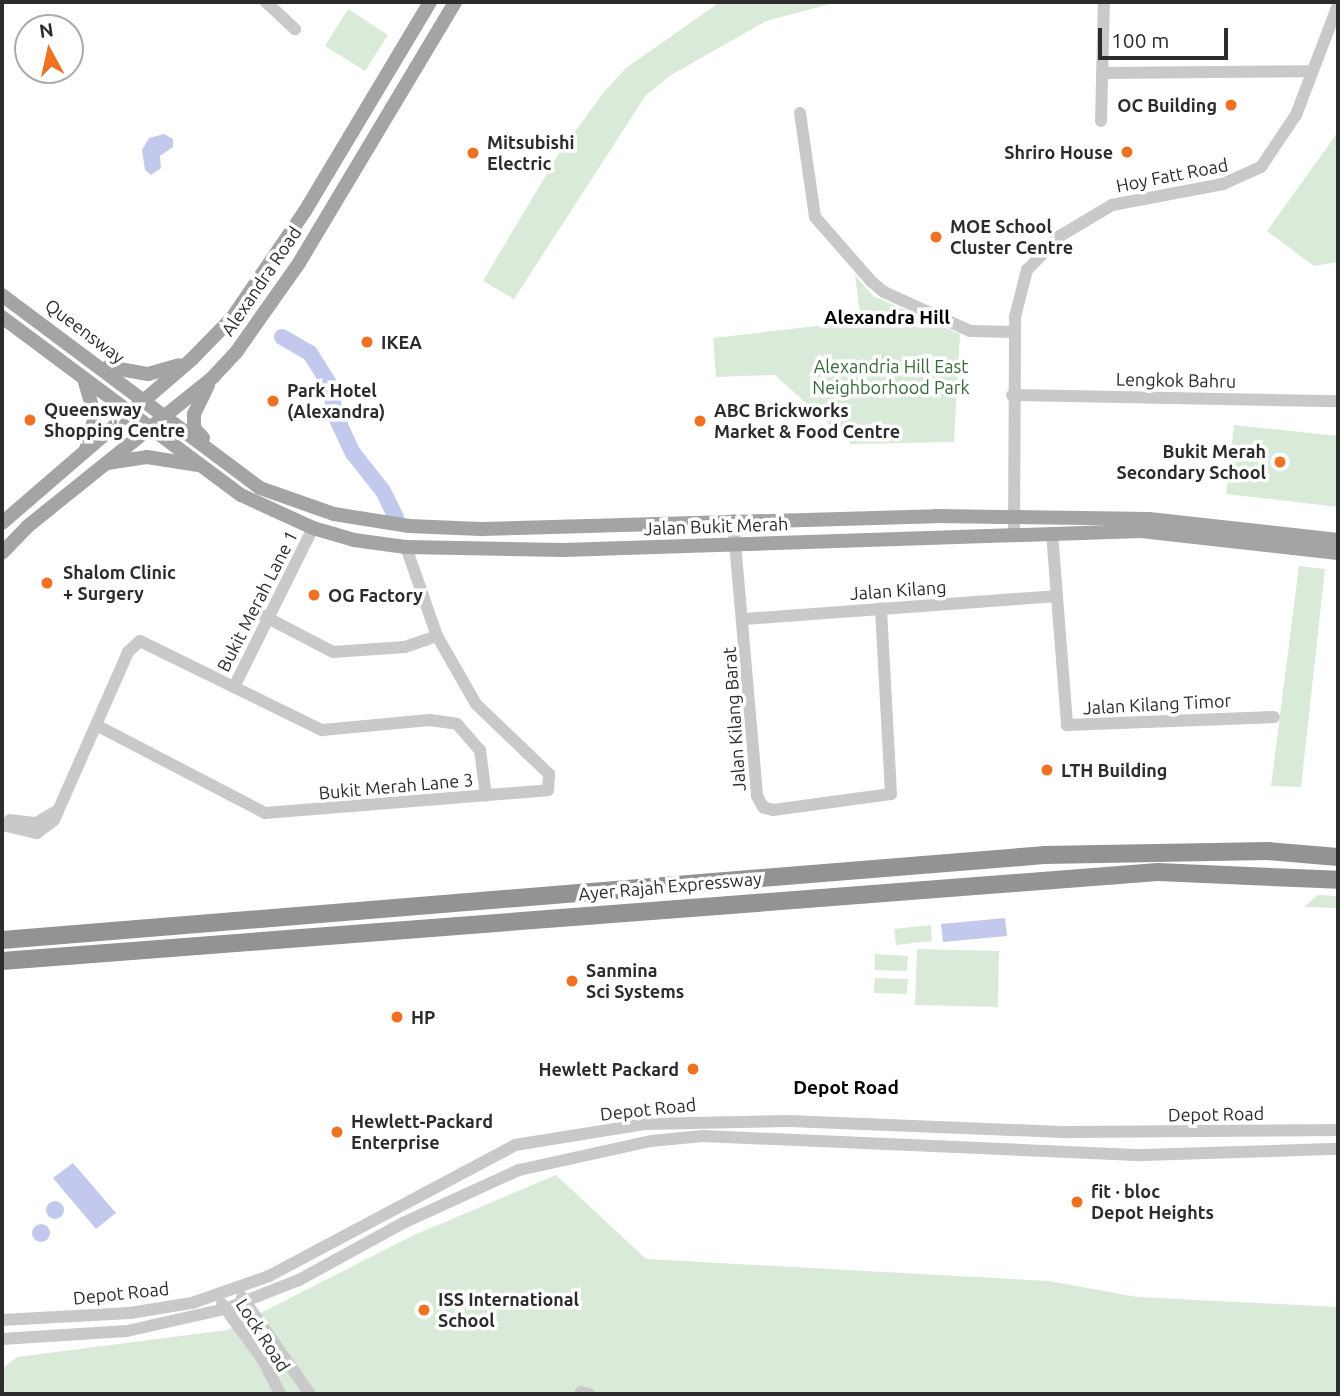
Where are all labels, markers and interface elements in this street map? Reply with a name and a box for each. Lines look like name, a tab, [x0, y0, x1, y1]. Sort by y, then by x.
north arrow	[14, 14, 84, 84]
scale bar	[1102, 14, 1232, 58]
text: N	[38, 18, 55, 42]
text: 100 m	[1111, 28, 1169, 52]
place label: OC Building	[1117, 94, 1217, 116]
marker: OC Building	[1223, 97, 1239, 113]
place label: Mitsubishi Electric	[487, 132, 575, 174]
place label: Shriro House	[1004, 141, 1113, 163]
marker: Shriro House	[1119, 144, 1135, 160]
marker: Mitsubishi Electric	[465, 145, 481, 161]
street label: Hoy Fatt Road	[1114, 154, 1230, 196]
place label: MOE School Cluster Centre	[950, 216, 1073, 258]
street label: Alexandra Road	[217, 222, 305, 340]
marker: MOE School Cluster Centre	[928, 229, 944, 245]
street label: Queensway	[41, 294, 129, 368]
district label: Alexandra Hill	[824, 307, 950, 329]
place label: IKEA	[381, 331, 422, 353]
marker: IKEA	[359, 334, 375, 350]
park label: Alexandria Hill East Neighborhood Park	[812, 356, 970, 398]
street label: Lengkok Bahru	[1116, 368, 1236, 392]
place label: Park Hotel (Alexandra)	[287, 380, 385, 422]
marker: Park Hotel (Alexandra)	[265, 393, 281, 409]
place label: Queensway Shopping Centre	[44, 399, 185, 442]
place label: ABC Brickworks Market & Food Centre	[714, 400, 900, 442]
marker: Queensway Shopping Centre	[22, 412, 38, 428]
marker: ABC Brickworks Market & Food Centre	[692, 413, 708, 429]
place label: Bukit Merah Secondary School	[1117, 441, 1266, 484]
marker: Bukit Merah Secondary School	[1272, 454, 1288, 470]
street label: Jalan Bukit Merah	[643, 513, 789, 539]
street label: Bukit Merah Lane 1	[212, 527, 302, 675]
place label: Shalom Clinic + Surgery	[63, 562, 176, 604]
marker: Shalom Clinic + Surgery	[37, 573, 57, 593]
street label: Jalan Kilang	[849, 576, 947, 604]
place label: OG Factory	[328, 584, 423, 606]
marker: OG Factory	[306, 587, 322, 603]
street label: Jalan Kilang Barat	[718, 646, 750, 792]
street label: Jalan Kilang Timor	[1082, 689, 1232, 719]
place label: LTH Building	[1061, 759, 1167, 781]
marker: LTH Building	[1039, 762, 1055, 778]
street label: Bukit Merah Lane 3	[318, 768, 474, 804]
street label: Ayer Rajah Expressway	[578, 867, 762, 905]
place label: Sanmina Sci Systems	[586, 960, 684, 1002]
marker: Sanmina Sci Systems	[564, 973, 580, 989]
place label: HP	[411, 1006, 435, 1028]
marker: HP	[389, 1009, 405, 1025]
place label: Hewlett Packard	[538, 1058, 679, 1080]
marker: Hewlett Packard	[685, 1061, 701, 1077]
district label: Depot Road	[793, 1077, 899, 1099]
street label: Depot Road	[599, 1093, 697, 1125]
street label: Depot Road	[1168, 1102, 1264, 1126]
place label: Hewlett-Packard Enterprise	[351, 1111, 493, 1154]
marker: Hewlett-Packard Enterprise	[329, 1124, 345, 1140]
place label: fit · bloc Depot Heights	[1091, 1181, 1214, 1224]
marker: fit · bloc Depot Heights	[1069, 1194, 1085, 1210]
street label: Depot Road	[72, 1277, 170, 1309]
place label: ISS International School	[438, 1289, 579, 1332]
street label: Lock Road	[231, 1294, 295, 1376]
marker: ISS International School	[416, 1302, 432, 1318]

